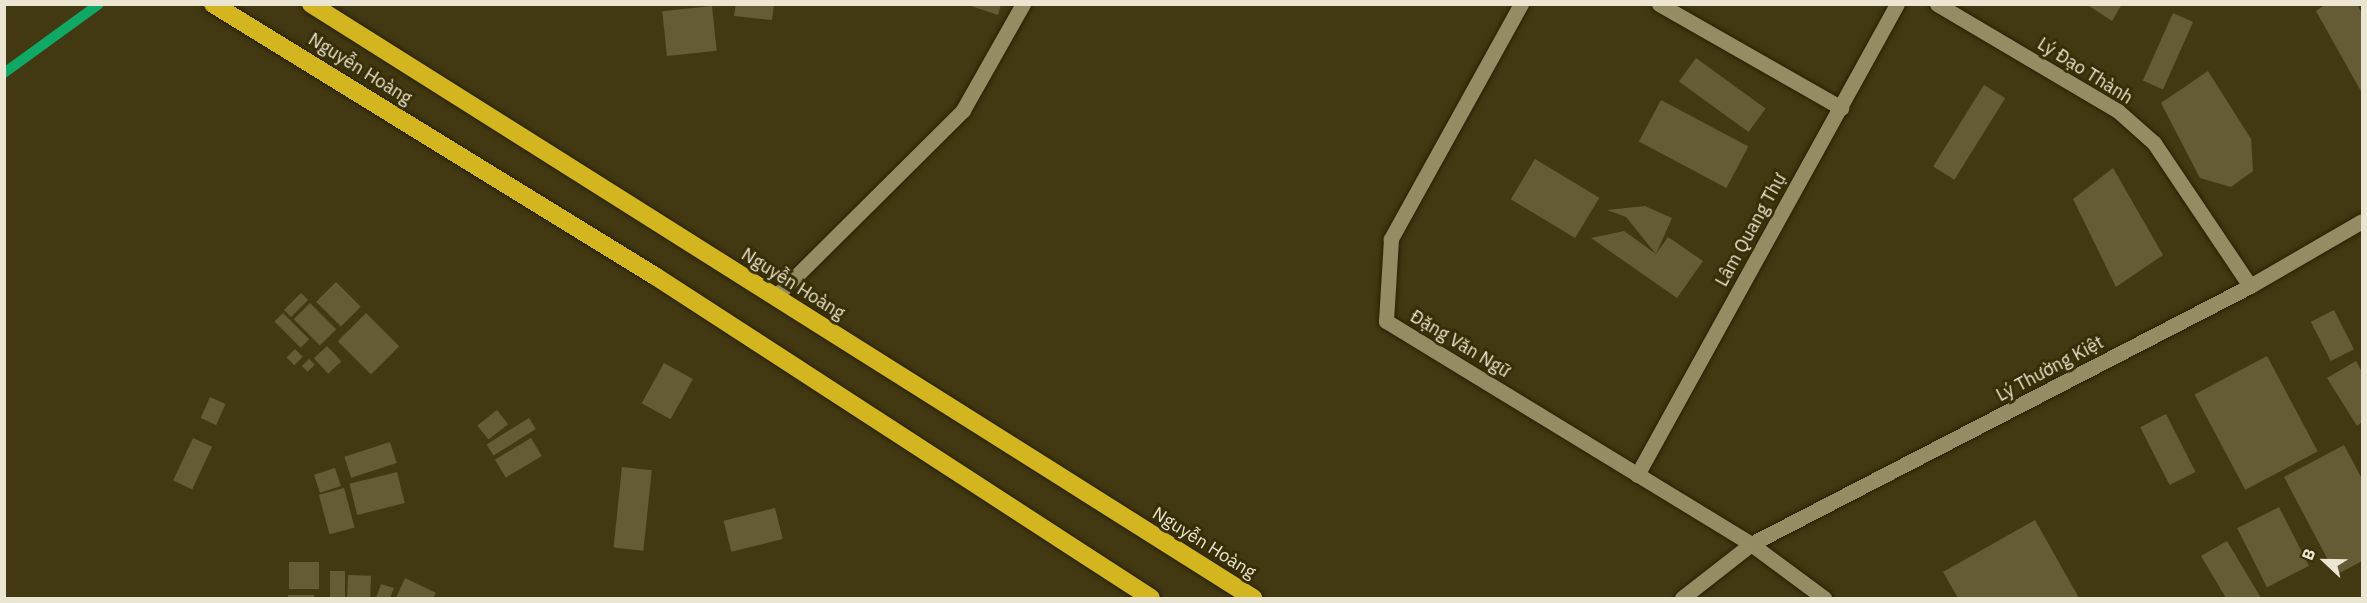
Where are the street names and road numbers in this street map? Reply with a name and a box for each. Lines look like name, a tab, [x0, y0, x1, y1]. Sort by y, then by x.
street label: Nguyễn Hoàng	[304, 29, 416, 109]
street label: Lý Đạo Thành	[2033, 33, 2137, 109]
street label: Lâm Quang Thự	[1711, 170, 1791, 290]
street label: Nguyễn Hoàng	[737, 244, 849, 324]
street label: Đặng Văn Ngữ	[1406, 306, 1514, 382]
street label: Lý Thường Kiệt	[1993, 332, 2107, 406]
street label: Nguyễn Hoàng	[1148, 503, 1260, 583]

